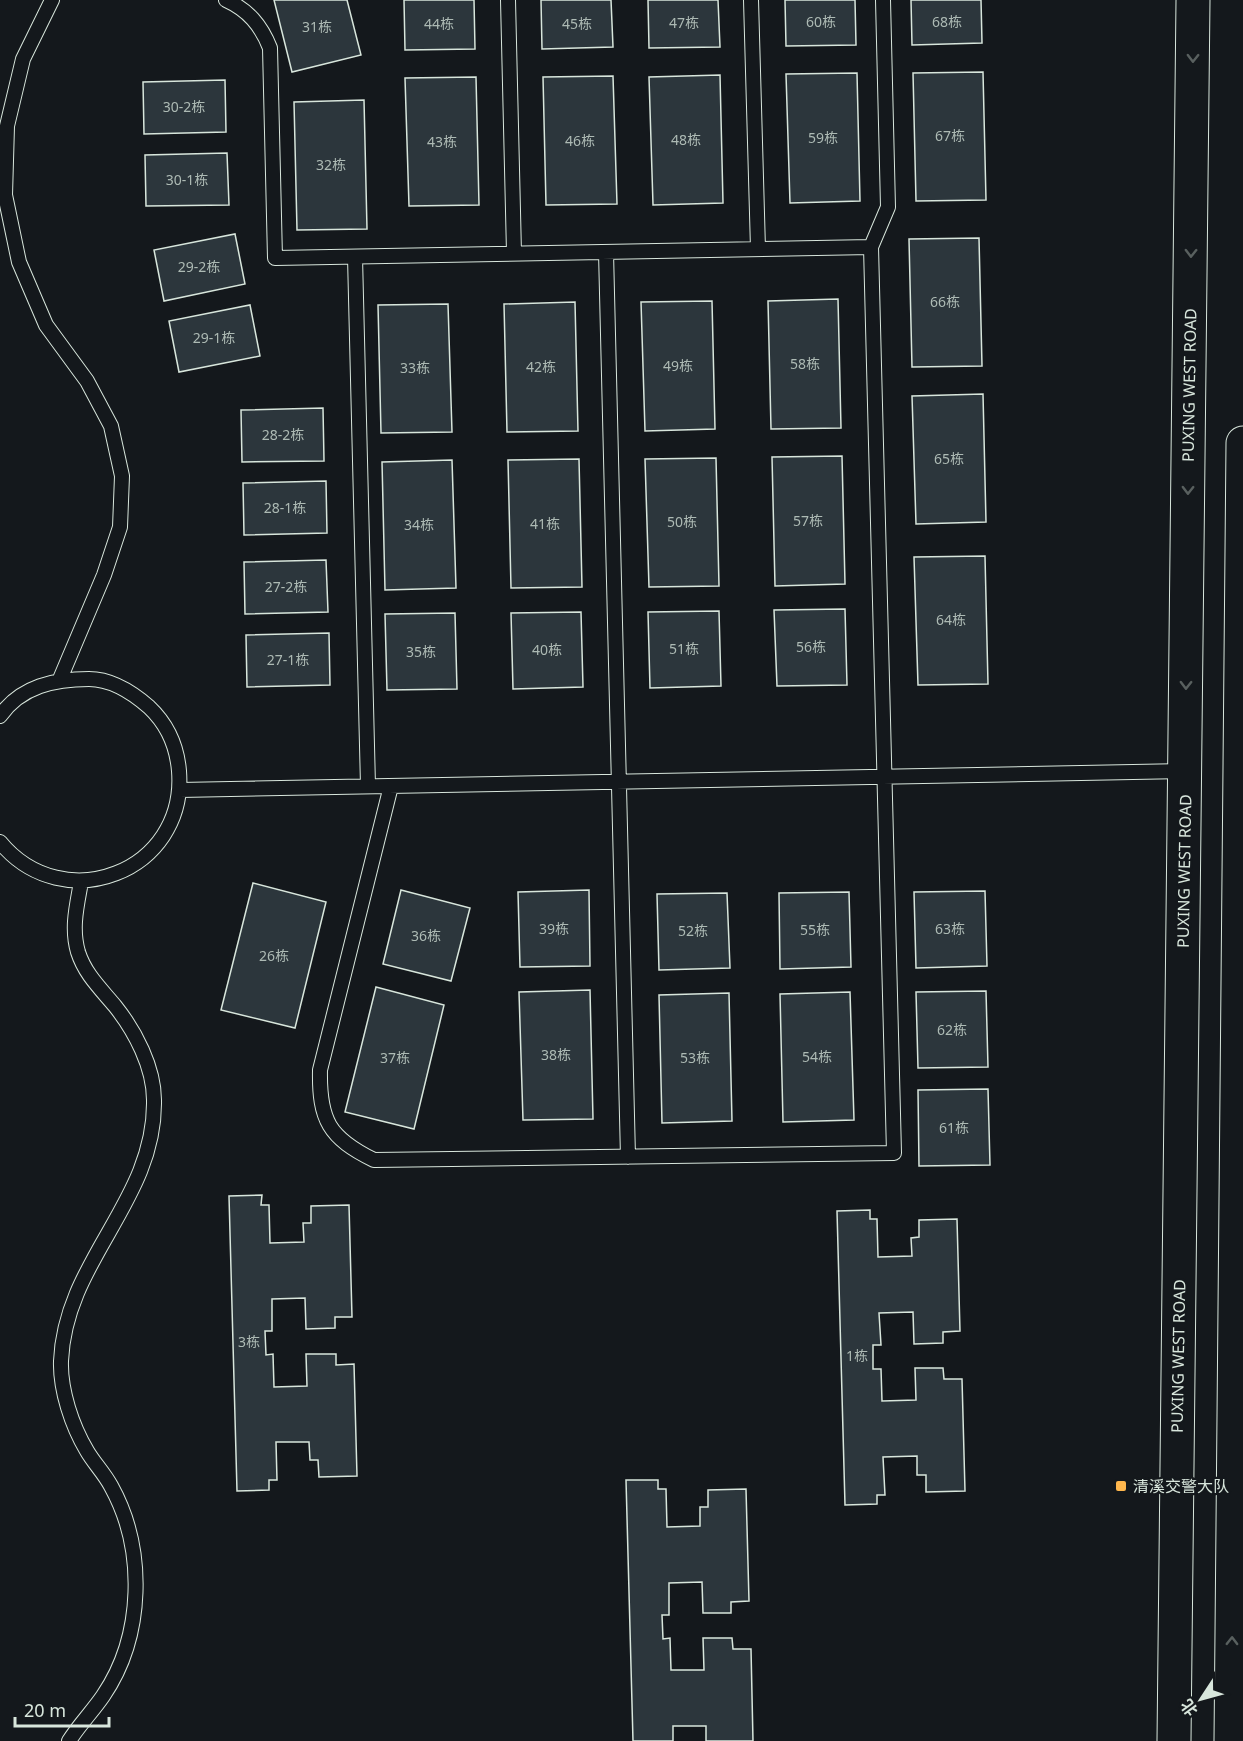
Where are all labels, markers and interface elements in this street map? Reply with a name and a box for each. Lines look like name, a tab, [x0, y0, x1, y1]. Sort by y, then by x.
house number: 60栋	[806, 12, 836, 31]
house number: 68栋	[932, 12, 962, 31]
house number: 47栋	[669, 13, 699, 32]
house number: 44栋	[424, 14, 454, 33]
house number: 45栋	[562, 14, 592, 33]
house number: 31栋	[302, 17, 332, 36]
one-way arrow	[1187, 54, 1199, 63]
house number: 30-2栋	[163, 97, 205, 116]
house number: 67栋	[935, 126, 965, 145]
house number: 59栋	[808, 128, 838, 147]
house number: 48栋	[671, 130, 701, 149]
house number: 46栋	[565, 131, 595, 150]
house number: 43栋	[427, 132, 457, 151]
house number: 32栋	[316, 155, 346, 174]
house number: 30-1栋	[166, 170, 208, 189]
one-way arrow	[1184, 249, 1197, 258]
house number: 29-2栋	[178, 257, 220, 276]
house number: 66栋	[930, 292, 960, 311]
street label: PUXING WEST ROAD	[1177, 308, 1201, 462]
house number: 29-1栋	[193, 328, 235, 347]
house number: 58栋	[790, 354, 820, 373]
house number: 49栋	[663, 356, 693, 375]
house number: 42栋	[526, 357, 556, 376]
house number: 33栋	[400, 358, 430, 377]
house number: 28-2栋	[262, 425, 304, 444]
house number: 65栋	[934, 449, 964, 468]
one-way arrow	[1182, 486, 1194, 495]
house number: 28-1栋	[264, 498, 306, 517]
house number: 57栋	[793, 511, 823, 530]
house number: 50栋	[667, 512, 697, 531]
house number: 41栋	[530, 514, 560, 533]
house number: 34栋	[404, 515, 434, 534]
house number: 27-2栋	[265, 577, 307, 596]
house number: 64栋	[936, 610, 966, 629]
house number: 56栋	[796, 637, 826, 656]
house number: 51栋	[669, 639, 699, 658]
house number: 40栋	[532, 640, 562, 659]
house number: 35栋	[406, 642, 436, 661]
house number: 27-1栋	[267, 650, 309, 669]
one-way arrow	[1180, 681, 1192, 690]
street label: PUXING WEST ROAD	[1172, 794, 1196, 948]
house number: 39栋	[539, 919, 569, 938]
house number: 63栋	[935, 919, 965, 938]
house number: 55栋	[800, 920, 830, 939]
house number: 52栋	[678, 921, 708, 940]
house number: 36栋	[411, 926, 441, 945]
house number: 26栋	[259, 946, 289, 965]
house number: 62栋	[937, 1020, 967, 1039]
house number: 38栋	[541, 1045, 571, 1064]
house number: 54栋	[802, 1047, 832, 1066]
house number: 37栋	[380, 1048, 410, 1067]
house number: 53栋	[680, 1048, 710, 1067]
house number: 61栋	[939, 1118, 969, 1137]
street label: PUXING WEST ROAD	[1166, 1279, 1190, 1433]
house number: 3栋	[238, 1332, 260, 1351]
house number: 1栋	[846, 1346, 868, 1365]
place label: 清溪交警大队	[1133, 1475, 1229, 1497]
marker: 清溪交警大队	[1114, 1479, 1128, 1493]
one-way arrow	[1225, 1636, 1238, 1645]
north arrow	[1171, 1669, 1231, 1729]
scale bar	[15, 1690, 110, 1728]
text: 北	[1175, 1695, 1202, 1721]
text: 20 m	[24, 1698, 66, 1722]

